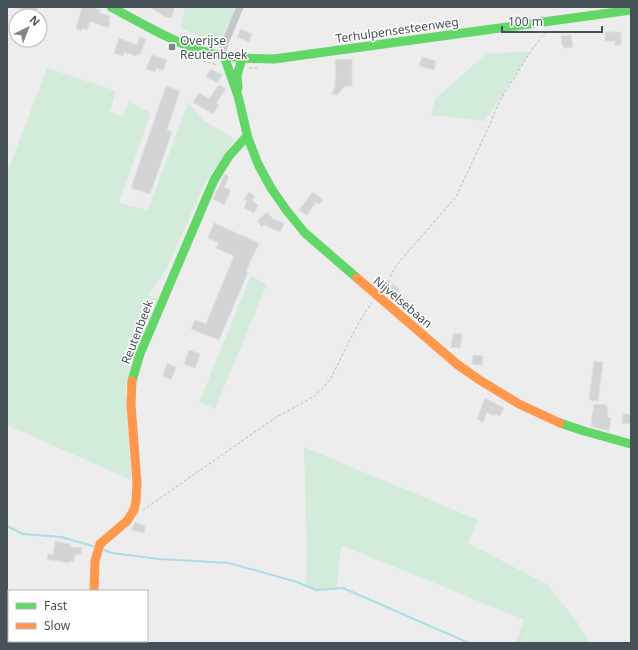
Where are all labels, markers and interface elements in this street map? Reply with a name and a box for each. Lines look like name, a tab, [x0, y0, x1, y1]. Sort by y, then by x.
north arrow	[8, 8, 48, 48]
scale bar	[502, 8, 602, 34]
text: N	[27, 12, 44, 29]
street label: Terhulpensesteenweg	[334, 13, 460, 47]
text: 100 m	[508, 13, 543, 30]
place label: Overijse Reutenbeek	[180, 32, 248, 63]
marker: Overijse Reutenbeek	[167, 42, 177, 52]
street label: Nijvelsebaan	[370, 272, 436, 332]
street label: Reutenbeek	[117, 297, 157, 367]
legend	[8, 590, 148, 642]
text: Fast	[44, 597, 68, 614]
text: Slow	[44, 617, 71, 634]

